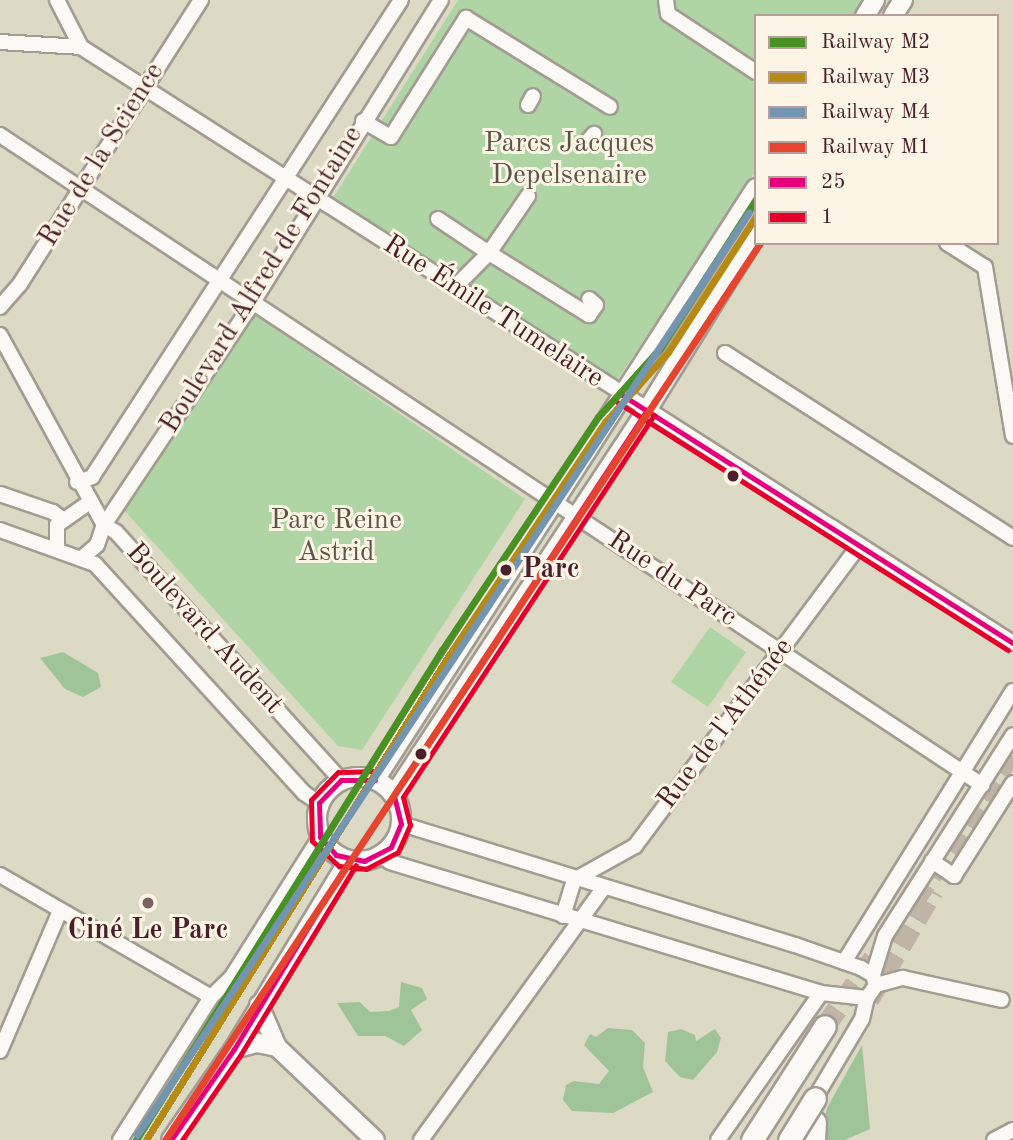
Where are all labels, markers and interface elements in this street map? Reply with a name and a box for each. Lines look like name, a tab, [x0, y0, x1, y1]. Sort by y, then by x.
legend	[754, 14, 999, 245]
text: Railway M2	[821, 32, 930, 53]
street label: Rue de la Science	[32, 57, 172, 253]
text: Railway M3	[821, 67, 930, 88]
text: Railway M4	[821, 102, 930, 123]
street label: Boulevard Alfred de Fontaine	[153, 120, 371, 440]
park label: Parcs Jacques Depelsenaire	[484, 127, 654, 193]
text: Railway M1	[821, 137, 930, 158]
text: 25	[821, 172, 845, 193]
text: 1	[821, 207, 833, 228]
street label: Rue Émile Tumelaire	[376, 228, 610, 396]
unlabelled marker	[726, 469, 740, 483]
park label: Parc Reine Astrid	[270, 504, 402, 570]
street label: Rue du Parc	[601, 524, 743, 634]
street label: Boulevard Audent	[118, 536, 290, 722]
place label: Parc	[522, 553, 580, 587]
marker: Parc	[496, 560, 516, 580]
street label: Rue de l'Athénée	[651, 632, 801, 816]
unlabelled marker	[414, 747, 428, 761]
marker: Ciné Le Parc	[140, 895, 156, 911]
place label: Ciné Le Parc	[67, 914, 229, 948]

